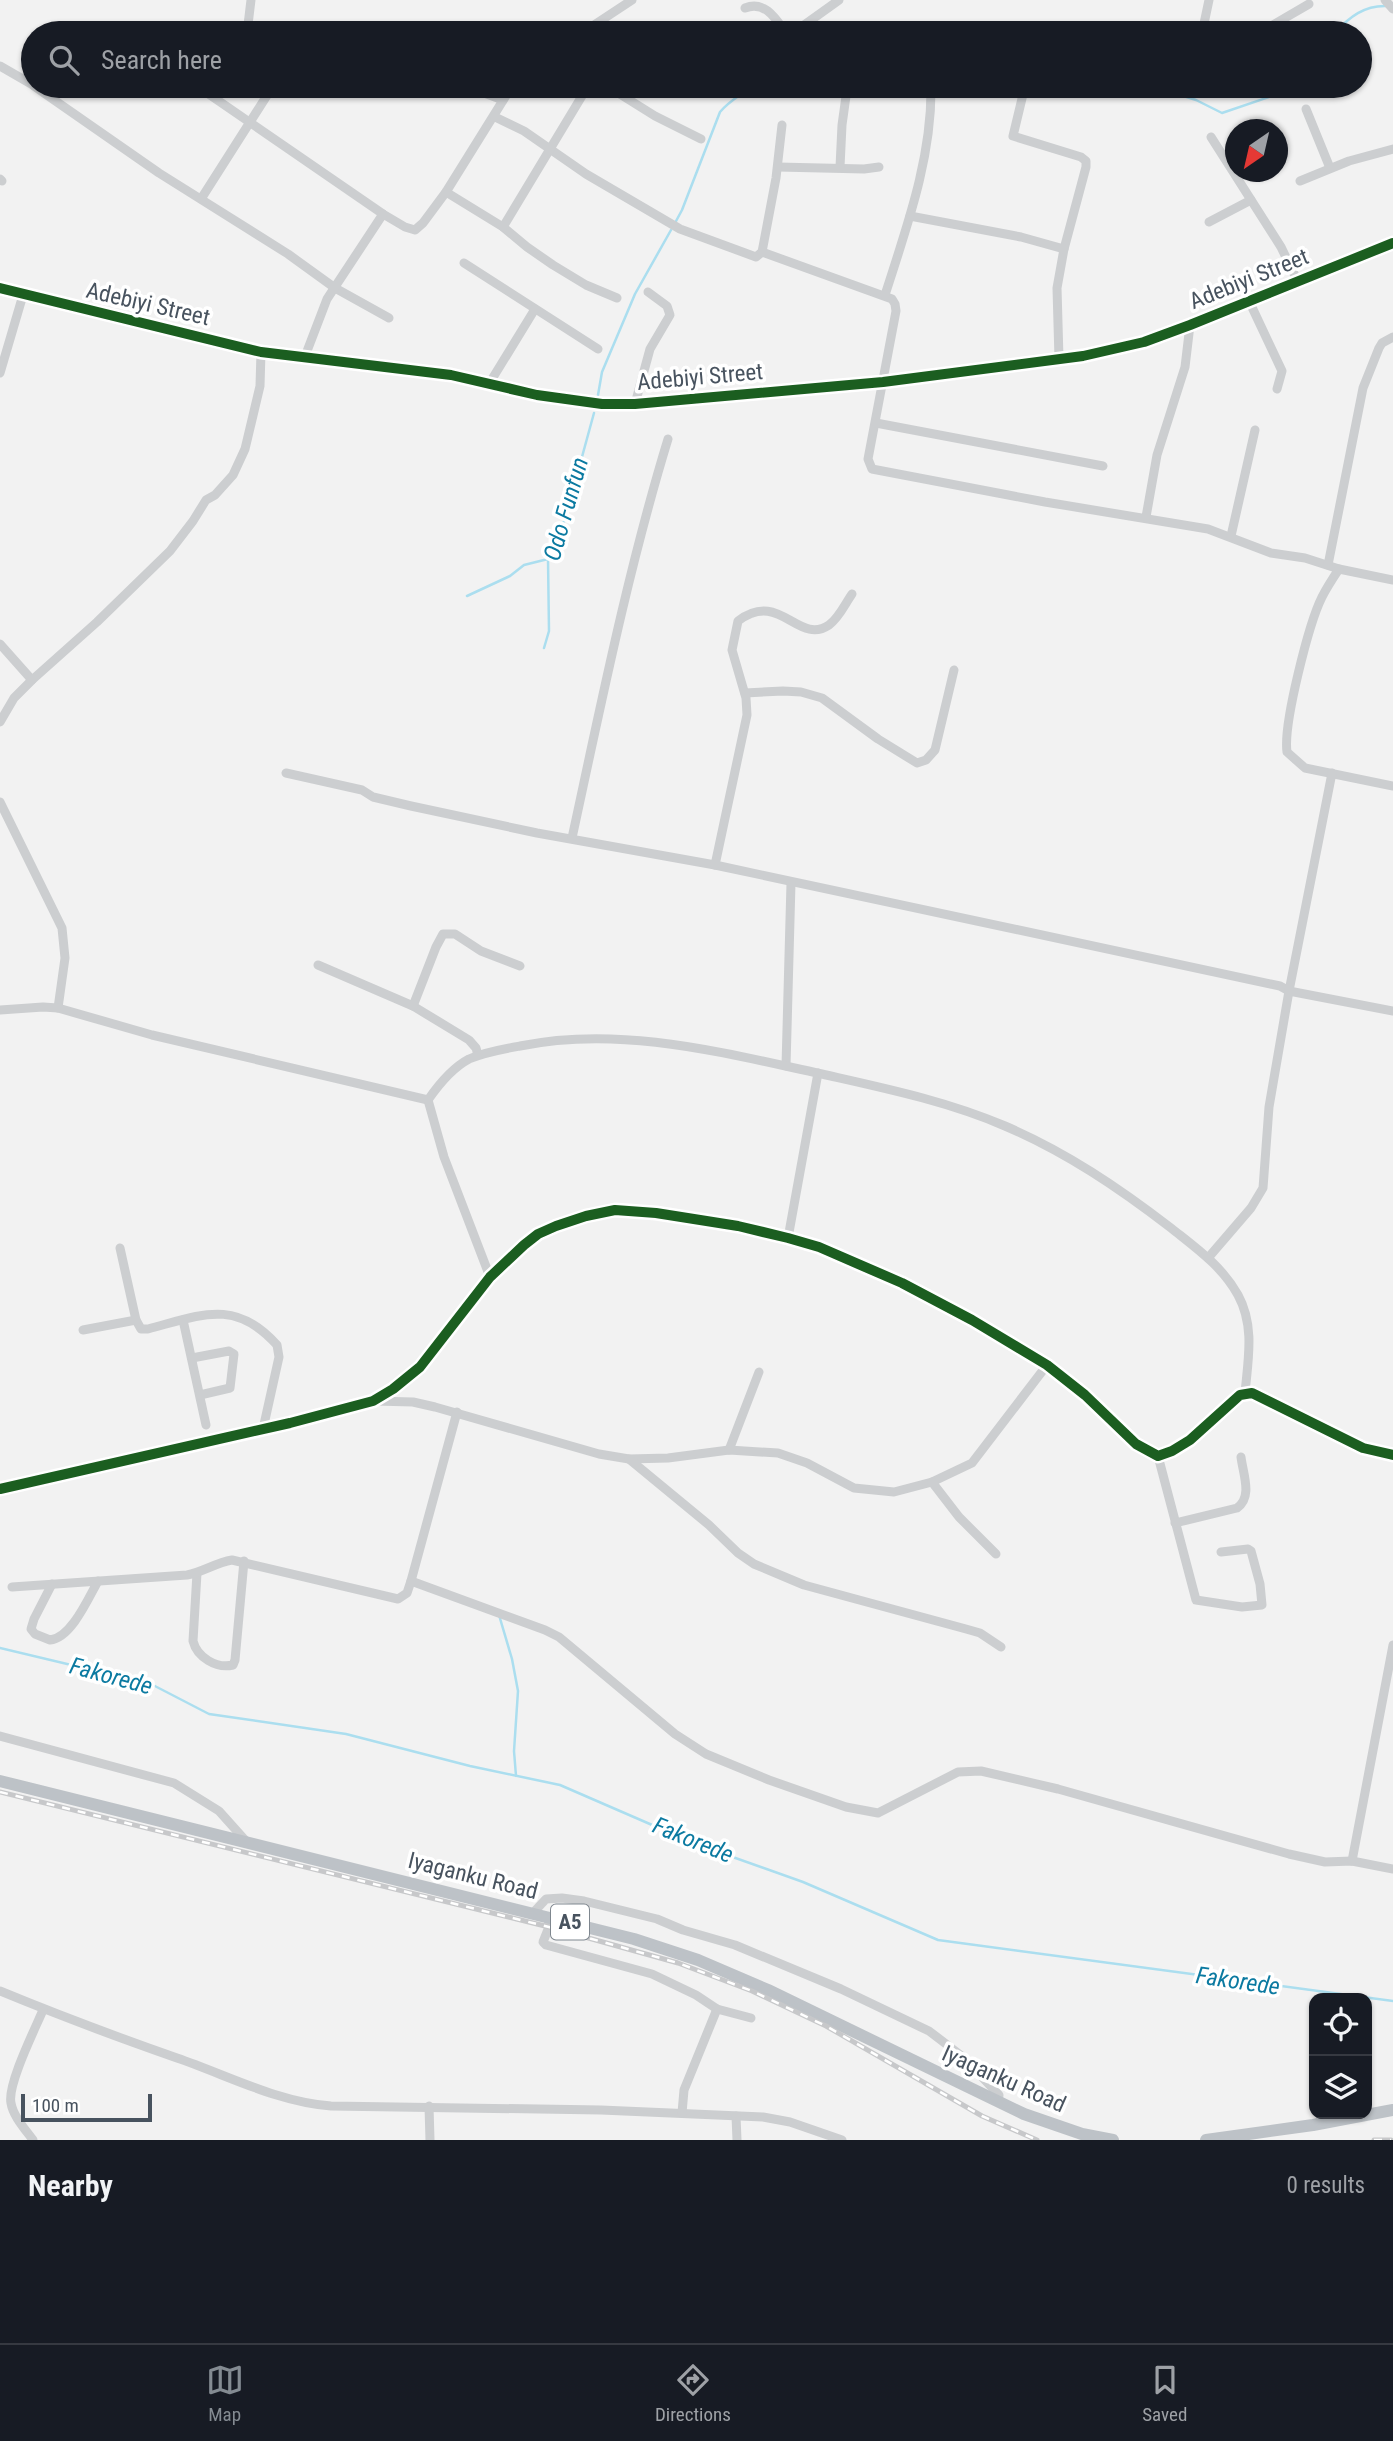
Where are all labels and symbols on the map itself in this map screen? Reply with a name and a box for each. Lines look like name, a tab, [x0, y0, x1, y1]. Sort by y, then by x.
north arrow	[1225, 119, 1288, 182]
street label: Adebiyi Street	[1185, 243, 1313, 315]
street label: Adebiyi Street	[84, 277, 212, 331]
street label: Adebiyi Street	[636, 358, 764, 396]
water label: Odo Funfun	[538, 454, 594, 564]
water label: Fakorede	[67, 1652, 155, 1700]
water label: Fakorede	[649, 1811, 737, 1869]
street label: Iyaganku Road	[405, 1847, 541, 1905]
road number: A5	[551, 1904, 589, 1940]
water label: Fakorede	[1194, 1961, 1282, 2001]
street label: Iyaganku Road	[938, 2040, 1070, 2118]
scale bar	[21, 2091, 152, 2123]

